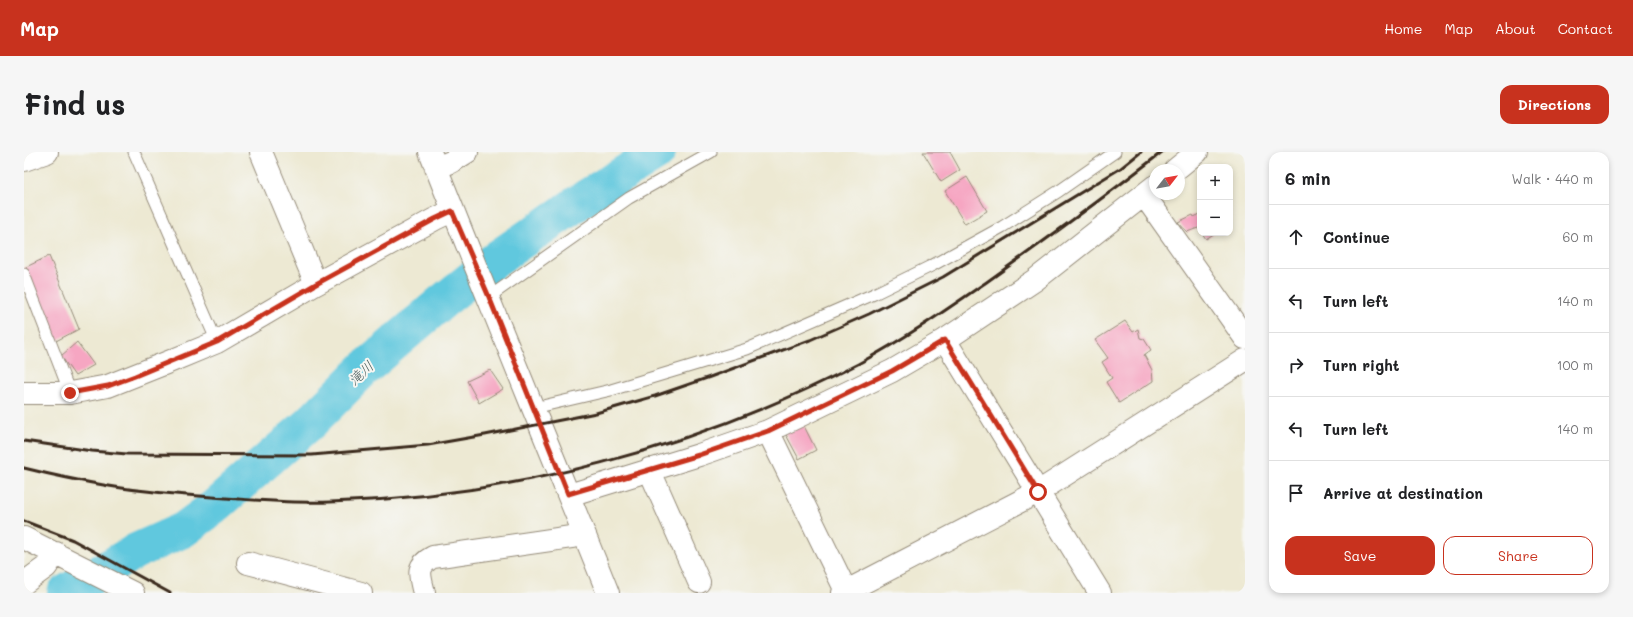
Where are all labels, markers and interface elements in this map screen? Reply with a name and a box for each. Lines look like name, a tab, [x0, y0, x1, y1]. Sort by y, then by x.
text: Map	[20, 16, 59, 41]
text: Home	[1384, 19, 1422, 38]
text: Map	[1444, 19, 1473, 38]
text: About	[1495, 19, 1536, 38]
text: Contact	[1558, 19, 1613, 38]
button: Directions	[1500, 85, 1609, 124]
text: Find us	[24, 86, 125, 122]
north arrow	[1149, 164, 1185, 200]
map controls	[1197, 164, 1233, 236]
button: +	[1197, 164, 1233, 200]
text: 6 min	[1285, 167, 1330, 189]
text: Walk · 440 m	[1512, 170, 1593, 187]
button: −	[1197, 200, 1233, 236]
icon: ahead	[1285, 226, 1307, 248]
text: Continue	[1323, 227, 1390, 247]
text: 60 m	[1563, 228, 1593, 245]
icon: left	[1285, 290, 1307, 312]
text: Turn left	[1323, 291, 1388, 311]
text: 140 m	[1557, 292, 1593, 309]
icon: right	[1285, 354, 1307, 376]
text: Turn right	[1323, 355, 1400, 375]
water label: 滝川	[344, 356, 377, 389]
text: 100 m	[1557, 356, 1593, 373]
route end	[61, 384, 79, 402]
icon: left	[1285, 418, 1307, 440]
text: Turn left	[1323, 419, 1388, 439]
text: 140 m	[1557, 420, 1593, 437]
icon: arrive	[1285, 482, 1307, 504]
route start	[1029, 483, 1047, 501]
text: Arrive at destination	[1323, 483, 1483, 503]
button: Save	[1285, 536, 1435, 575]
button: Share	[1443, 536, 1593, 575]

